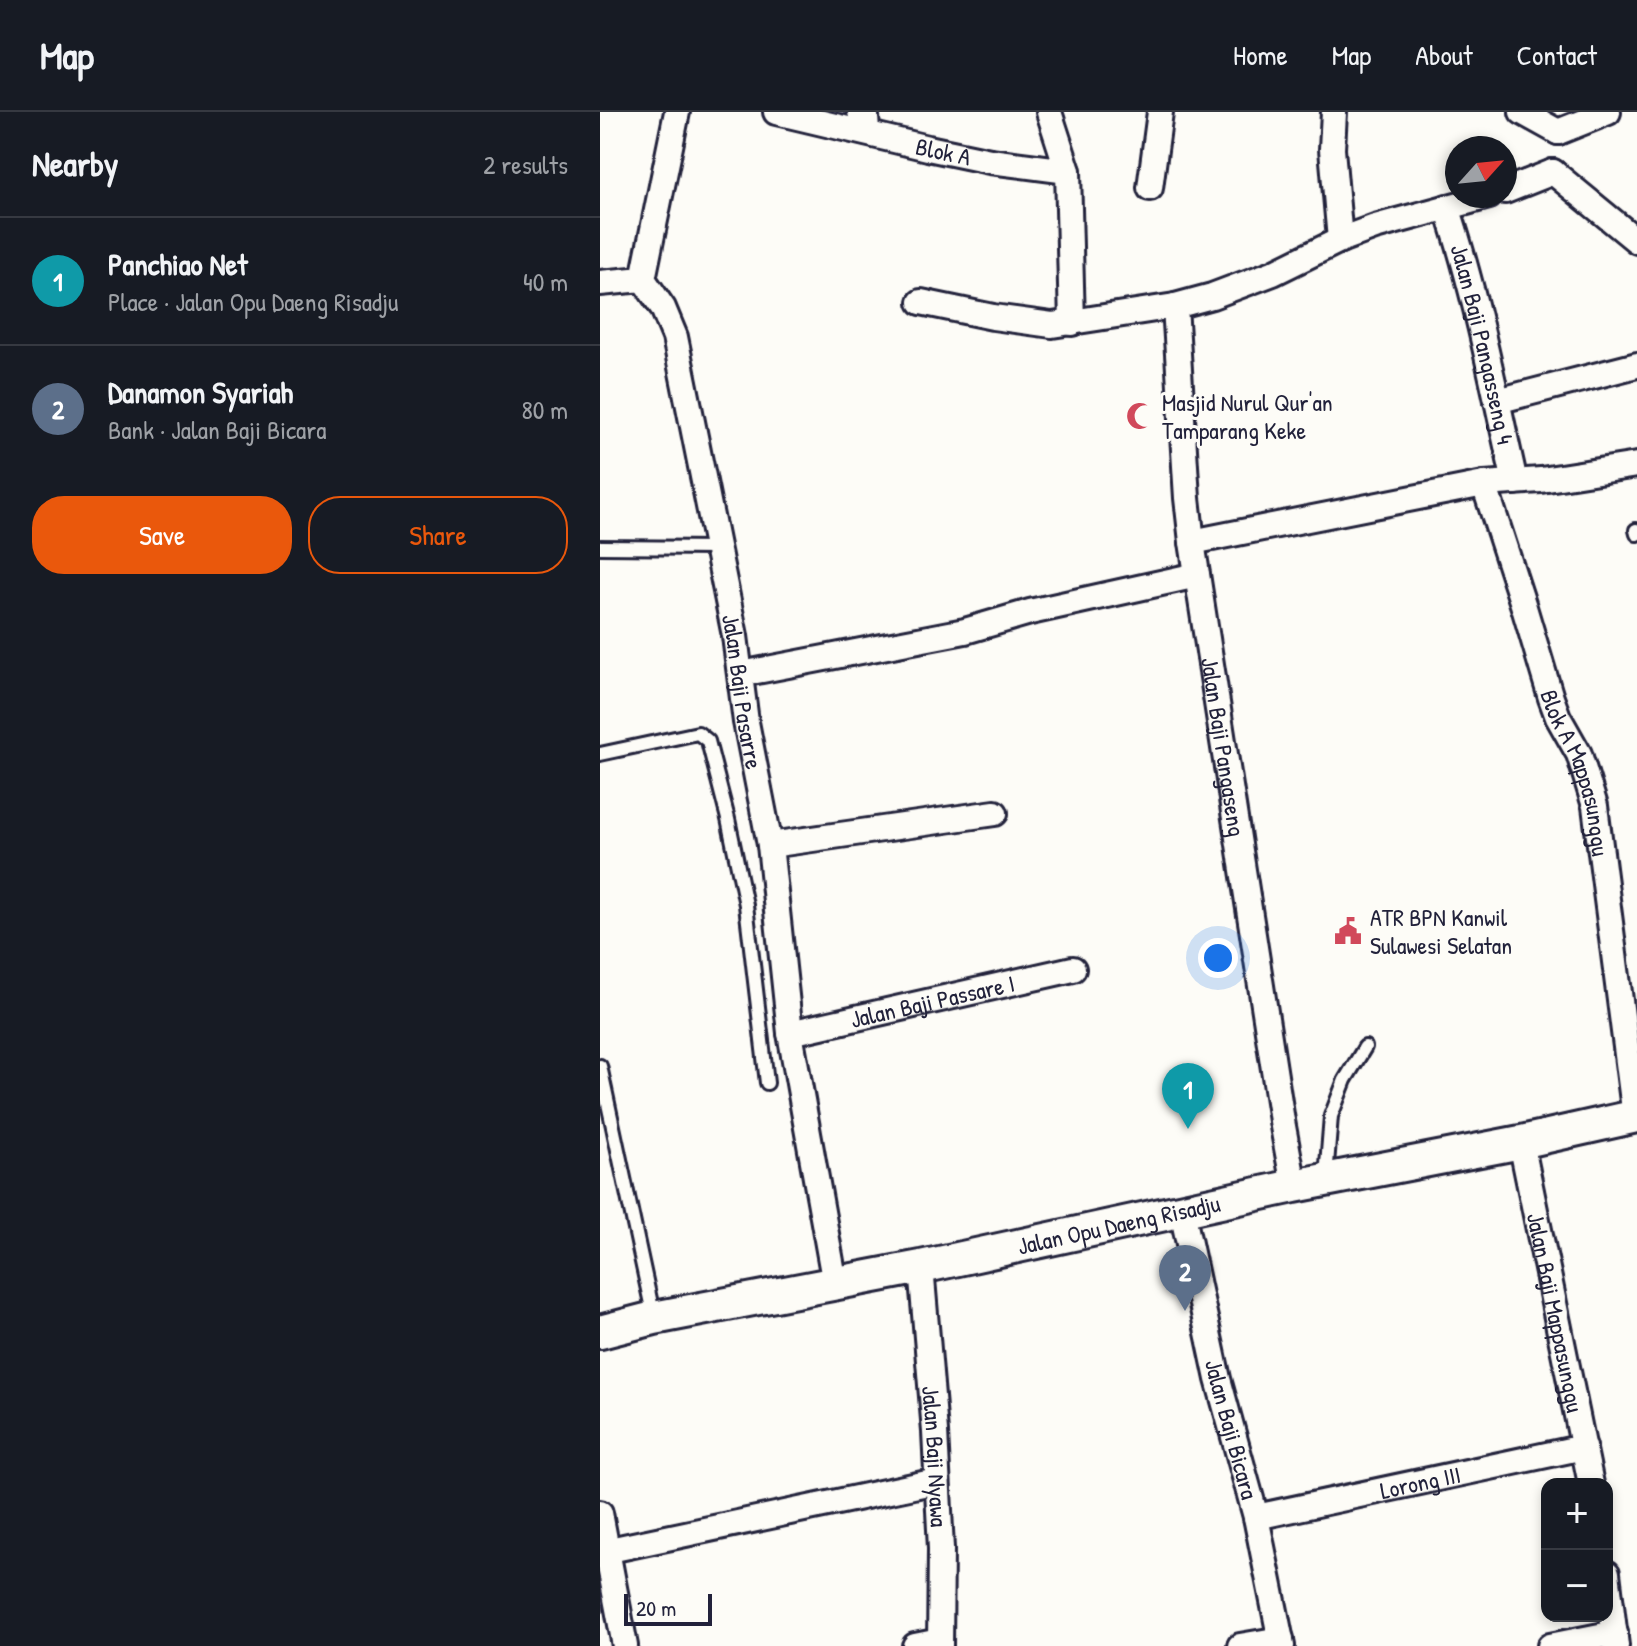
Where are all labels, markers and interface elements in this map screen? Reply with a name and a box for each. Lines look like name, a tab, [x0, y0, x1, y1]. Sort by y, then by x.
text: Map	[40, 29, 94, 81]
text: Home	[1233, 36, 1288, 74]
text: Map	[1332, 36, 1371, 74]
text: About	[1415, 36, 1473, 74]
text: Contact	[1517, 36, 1597, 74]
street label: Blok A	[913, 130, 974, 173]
north arrow	[1445, 136, 1517, 208]
text: Nearby	[32, 141, 118, 187]
text: 2 results	[483, 147, 568, 182]
street label: Jalan Baji Pangasseng 4	[1443, 240, 1522, 447]
text: Panchiao Net	[108, 244, 248, 284]
text: 1	[53, 264, 63, 299]
text: 40 m	[523, 264, 568, 299]
text: Place · Jalan Opu Daeng Risadju	[108, 284, 399, 319]
text: Danamon Syariah	[108, 372, 293, 412]
place label: Masjid Nurul Qur'an Tamparang Keke	[1162, 386, 1333, 446]
text: 2	[52, 392, 64, 427]
text: 80 m	[521, 392, 568, 427]
mosque icon: Masjid Nurul Qur'an Tamparang Keke	[1125, 401, 1155, 431]
text: Bank · Jalan Baji Bicara	[108, 412, 327, 447]
button: Save	[32, 496, 292, 574]
button: Share	[308, 496, 568, 574]
street label: Jalan Baji Pasarre	[715, 611, 771, 772]
street label: Jalan Baji Pangaseng	[1194, 655, 1254, 839]
street label: Blok A Mappasunggu	[1533, 686, 1617, 858]
place label: ATR BPN Kanwil Sulawesi Selatan	[1370, 901, 1512, 961]
public building icon: ATR BPN Kanwil Sulawesi Selatan	[1333, 916, 1363, 946]
your location	[1198, 938, 1238, 978]
street label: Jalan Baji Passare I	[847, 967, 1018, 1035]
pin: 1	[1162, 1063, 1214, 1129]
street label: Jalan Opu Daeng Risadju	[1015, 1186, 1223, 1262]
street label: Jalan Baji Mappasunggu	[1520, 1210, 1592, 1416]
pin: 2	[1159, 1245, 1211, 1311]
street label: Jalan Baji Bicara	[1198, 1356, 1266, 1503]
street label: Jalan Baji Nyawa	[915, 1384, 956, 1528]
street label: Lorong III	[1377, 1458, 1464, 1506]
map controls	[1541, 1478, 1613, 1622]
button: +	[1541, 1478, 1613, 1550]
button: −	[1541, 1550, 1613, 1622]
scale bar	[624, 1590, 712, 1626]
text: 20 m	[636, 1593, 676, 1623]

